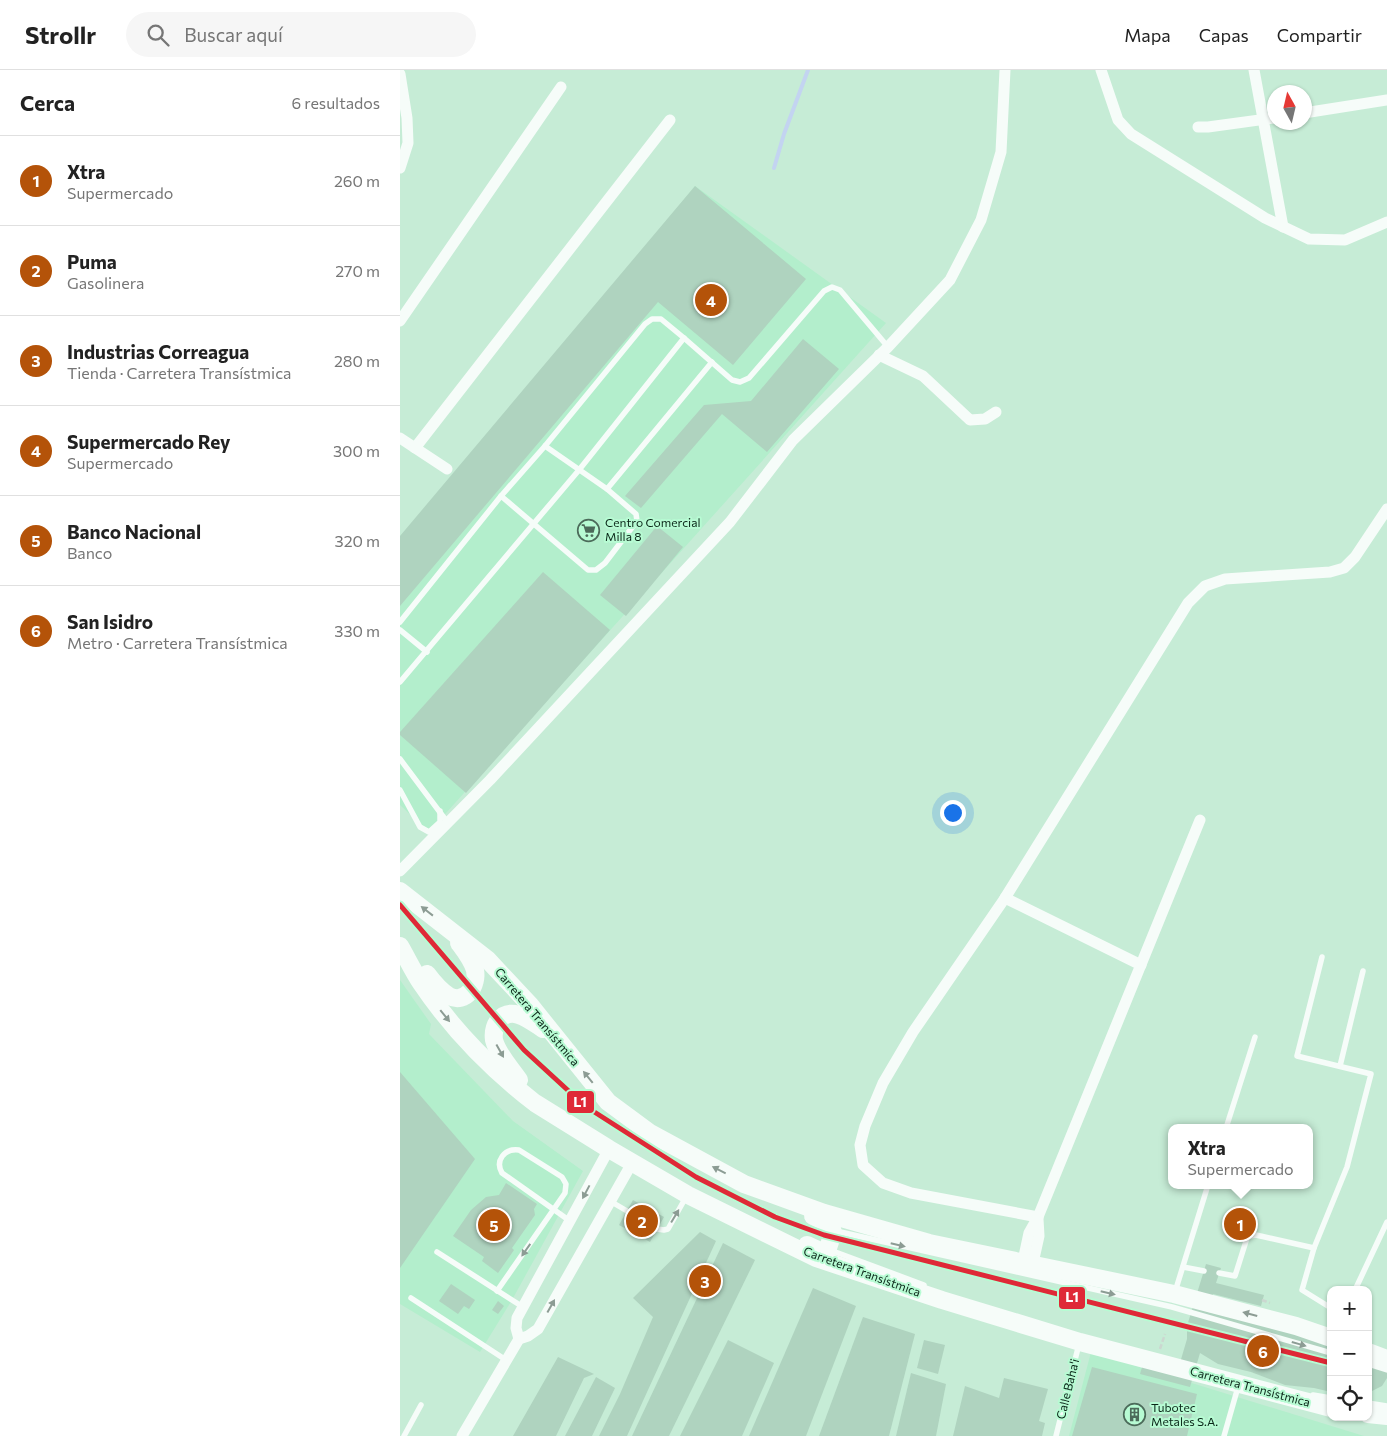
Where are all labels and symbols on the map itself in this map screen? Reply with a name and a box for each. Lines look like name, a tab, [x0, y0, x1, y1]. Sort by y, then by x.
north arrow	[1267, 85, 1312, 130]
pin: 4	[695, 281, 727, 319]
place label: Centro Comercial Milla 8	[605, 515, 701, 543]
supermarket icon: Centro Comercial Milla 8	[577, 518, 601, 542]
your location	[940, 800, 966, 826]
one-way arrow	[420, 906, 434, 916]
street label: Carretera Transístmica	[493, 964, 583, 1068]
one-way arrow	[440, 1009, 451, 1022]
one-way arrow	[495, 1044, 504, 1057]
one-way arrow	[582, 1071, 593, 1084]
line badge: L1	[566, 1090, 595, 1114]
text: L1	[573, 1093, 587, 1110]
one-way arrow	[712, 1166, 726, 1174]
one-way arrow	[582, 1185, 590, 1199]
pin: 2	[626, 1202, 658, 1240]
pin: 1	[1224, 1205, 1256, 1243]
pin: 5	[478, 1206, 510, 1244]
one-way arrow	[670, 1210, 679, 1223]
one-way arrow	[891, 1242, 907, 1250]
one-way arrow	[521, 1243, 531, 1256]
street label: Carretera Transístmica	[802, 1243, 923, 1299]
pin: 3	[689, 1262, 721, 1300]
line badge: L1	[1058, 1286, 1086, 1310]
text: L1	[1065, 1288, 1079, 1305]
one-way arrow	[1100, 1289, 1116, 1297]
one-way arrow	[547, 1298, 555, 1313]
one-way arrow	[1243, 1310, 1258, 1318]
pin: 6	[1247, 1332, 1279, 1370]
one-way arrow	[1291, 1340, 1306, 1348]
street label: Calle Baha'i	[1053, 1357, 1081, 1420]
street label: Carretera Transístmica	[1189, 1363, 1312, 1409]
place label: Tubotec Metales S.A.	[1151, 1400, 1218, 1428]
building icon: Tubotec Metales S.A.	[1123, 1403, 1147, 1427]

